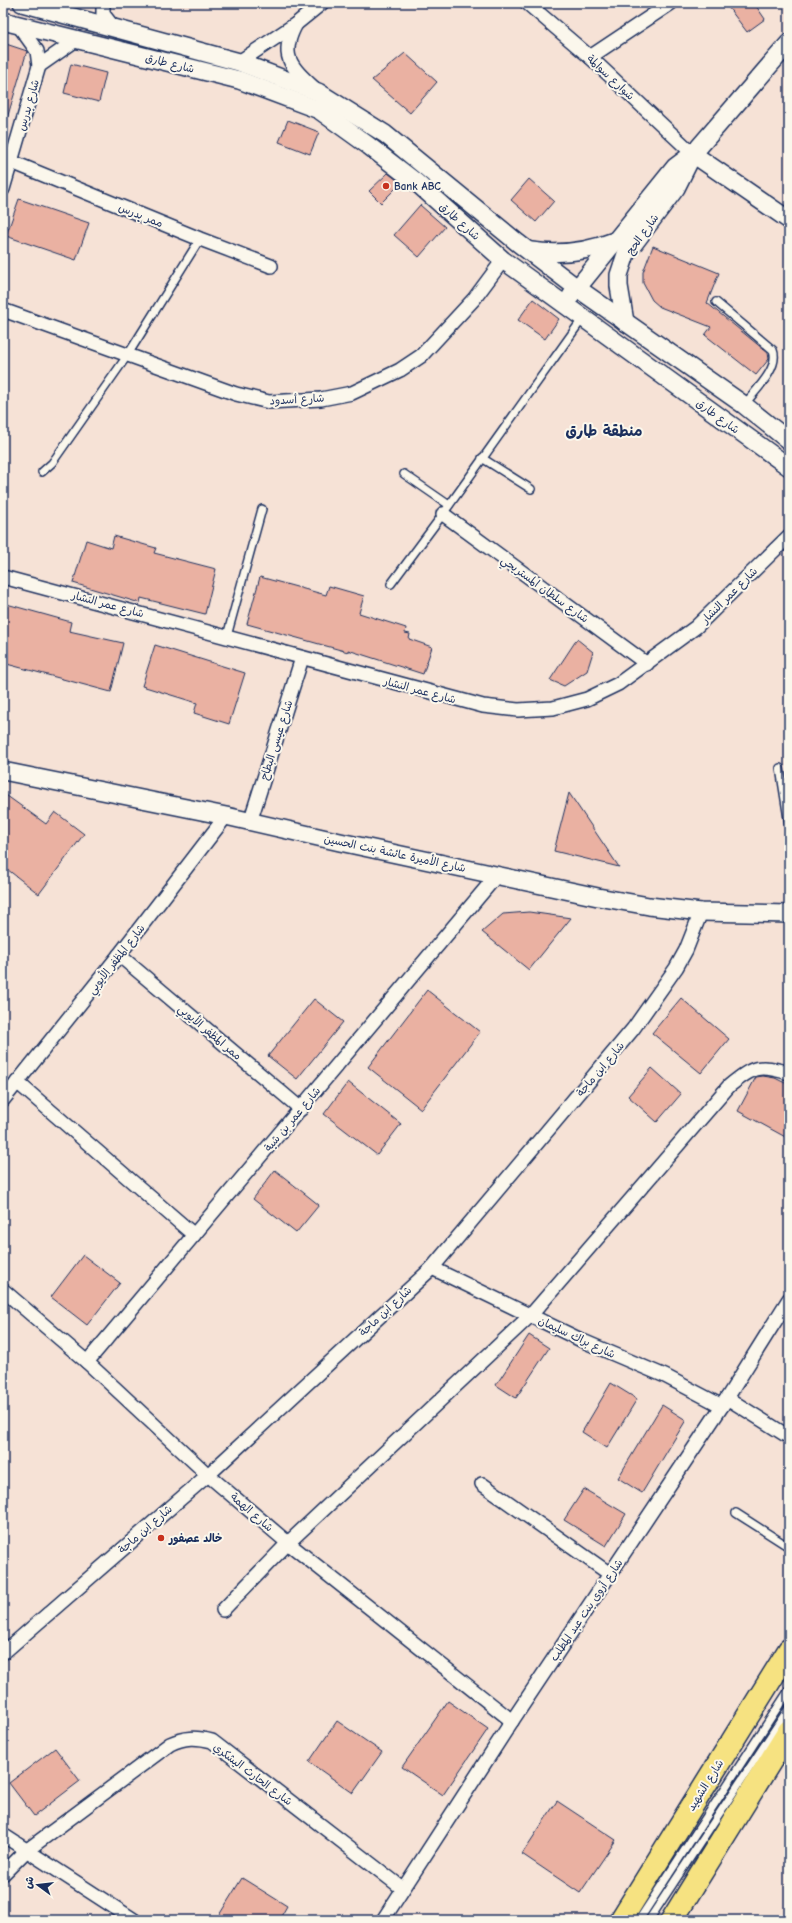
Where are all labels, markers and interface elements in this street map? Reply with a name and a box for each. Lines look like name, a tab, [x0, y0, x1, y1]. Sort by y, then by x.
street label: شارع طارق	[144, 51, 196, 78]
street label: شوارع سوالمة	[583, 52, 637, 104]
street label: شارع بدرس	[15, 78, 44, 133]
place label: Bank ABC	[394, 180, 441, 193]
marker: Bank ABC	[381, 181, 391, 191]
street label: شارع طارق	[435, 200, 483, 244]
street label: ممر بدرس	[116, 201, 165, 231]
street label: شارع الحج	[623, 211, 663, 258]
street label: شارع أسدود	[269, 392, 325, 409]
street label: شارع طارق	[692, 396, 742, 438]
district label: منطقة طارق	[566, 422, 642, 440]
street label: شارع سلطان المستريحي	[496, 553, 591, 629]
street label: شارع عمر النشار	[698, 565, 761, 628]
street label: شارع عمر النشار	[69, 588, 145, 622]
street label: شارع عمر النشار	[381, 674, 457, 708]
street label: شارع عيسى البطاح	[257, 699, 297, 782]
street label: شارع الأميرة عائشة بنت الحسين	[323, 831, 467, 877]
street label: شارع المظفر الأيوبي	[84, 921, 151, 999]
street label: ممر المظفر الأيوبي	[173, 1001, 245, 1066]
street label: شارع ابن ماجة	[574, 1039, 629, 1101]
street label: شارع عمر بن شبة	[262, 1084, 325, 1156]
street label: شارع ابن ماجة	[356, 1284, 416, 1341]
street label: شارع براك سليمان	[535, 1314, 617, 1363]
street label: شارع الهمة	[226, 1490, 276, 1536]
street label: شارع ابن ماجة	[116, 1502, 176, 1558]
place label: خالد عصفور	[168, 1532, 222, 1546]
marker: خالد عصفور	[156, 1533, 166, 1543]
street label: شارع أروى بنت عبد المطلب	[547, 1557, 627, 1665]
street label: شارع الحارث اليشكري	[209, 1741, 295, 1810]
street label: شارع الشهيد	[685, 1757, 728, 1814]
north arrow	[18, 1865, 58, 1905]
text: ش	[21, 1875, 37, 1890]

